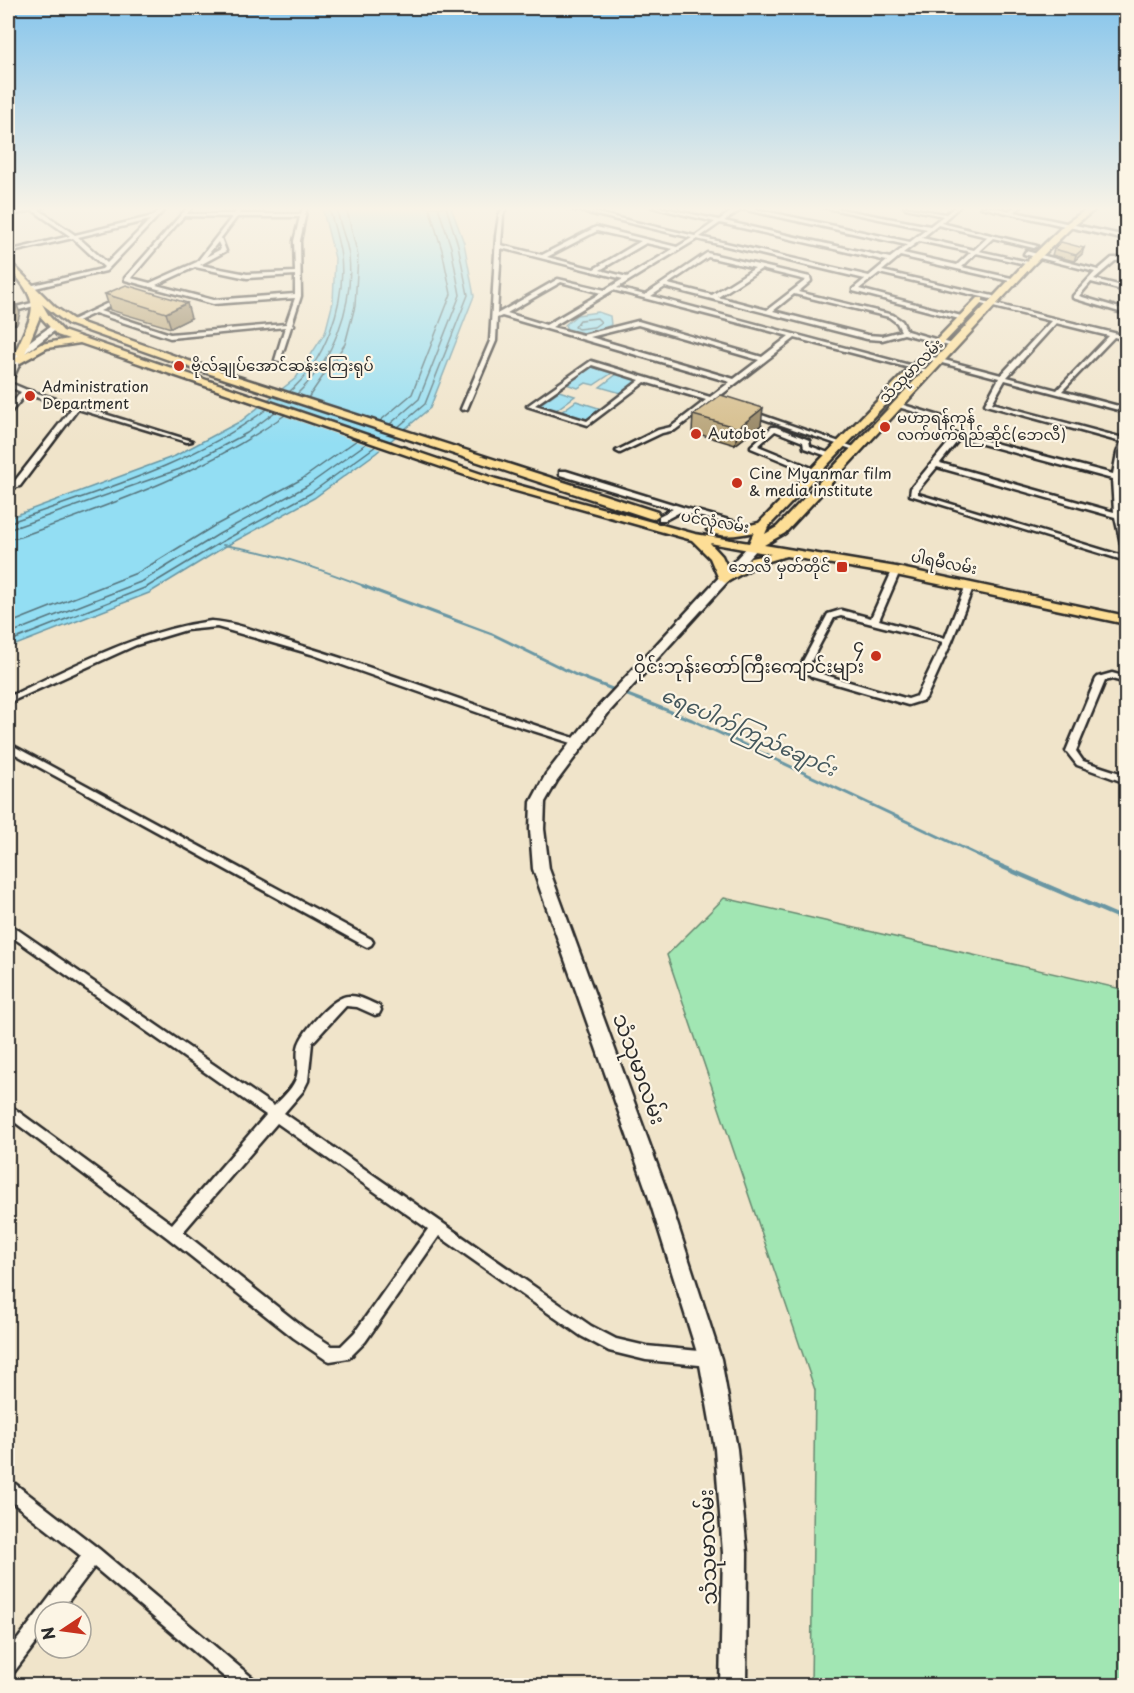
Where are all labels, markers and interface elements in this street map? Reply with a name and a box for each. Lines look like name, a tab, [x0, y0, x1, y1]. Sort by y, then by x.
street label: သံသုမာလမ်း	[872, 332, 949, 409]
place label: ဗိုလ်ချုပ်အောင်ဆန်းကြေးရုပ်	[191, 353, 374, 378]
marker: ဗိုလ်ချုပ်အောင်ဆန်းကြေးရုပ်	[172, 359, 186, 373]
place label: Administration Department	[42, 374, 149, 414]
marker: Administration Department	[23, 389, 37, 403]
place label: မဟာရန်ကုန် လက်ဖက်ရည်ဆိုင်(ဘေလီ)	[897, 405, 1066, 447]
marker: မဟာရန်ကုန် လက်ဖက်ရည်ဆိုင်(ဘေလီ)	[878, 420, 892, 434]
place label: Autobot	[708, 421, 766, 444]
marker: Autobot	[689, 427, 703, 441]
place label: Cine Myanmar film & media institute	[749, 461, 892, 501]
marker: Cine Myanmar film & media institute	[730, 476, 744, 490]
street label: ပင်လုံလမ်း	[679, 503, 751, 540]
street label: ပါရမီလမ်း	[909, 544, 979, 581]
place label: ဘေလီ မှတ်တိုင်	[728, 554, 830, 579]
marker: ဘေလီ မှတ်တိုင်	[835, 560, 849, 574]
place label: ၄ ဝိုင်းဘုန်းတော်ကြီးကျောင်းများ	[634, 631, 864, 682]
marker: ၄ ဝိုင်းဘုန်းတော်ကြီးကျောင်းများ	[869, 649, 883, 663]
water label: ရေပေါက်ကြည်ချောင်း	[656, 679, 843, 786]
street label: သံသုမာလမ်း	[603, 1008, 676, 1129]
street label: သံသုမာလမ်း	[688, 1488, 727, 1606]
north arrow	[33, 1600, 93, 1660]
text: N	[34, 1625, 61, 1642]

